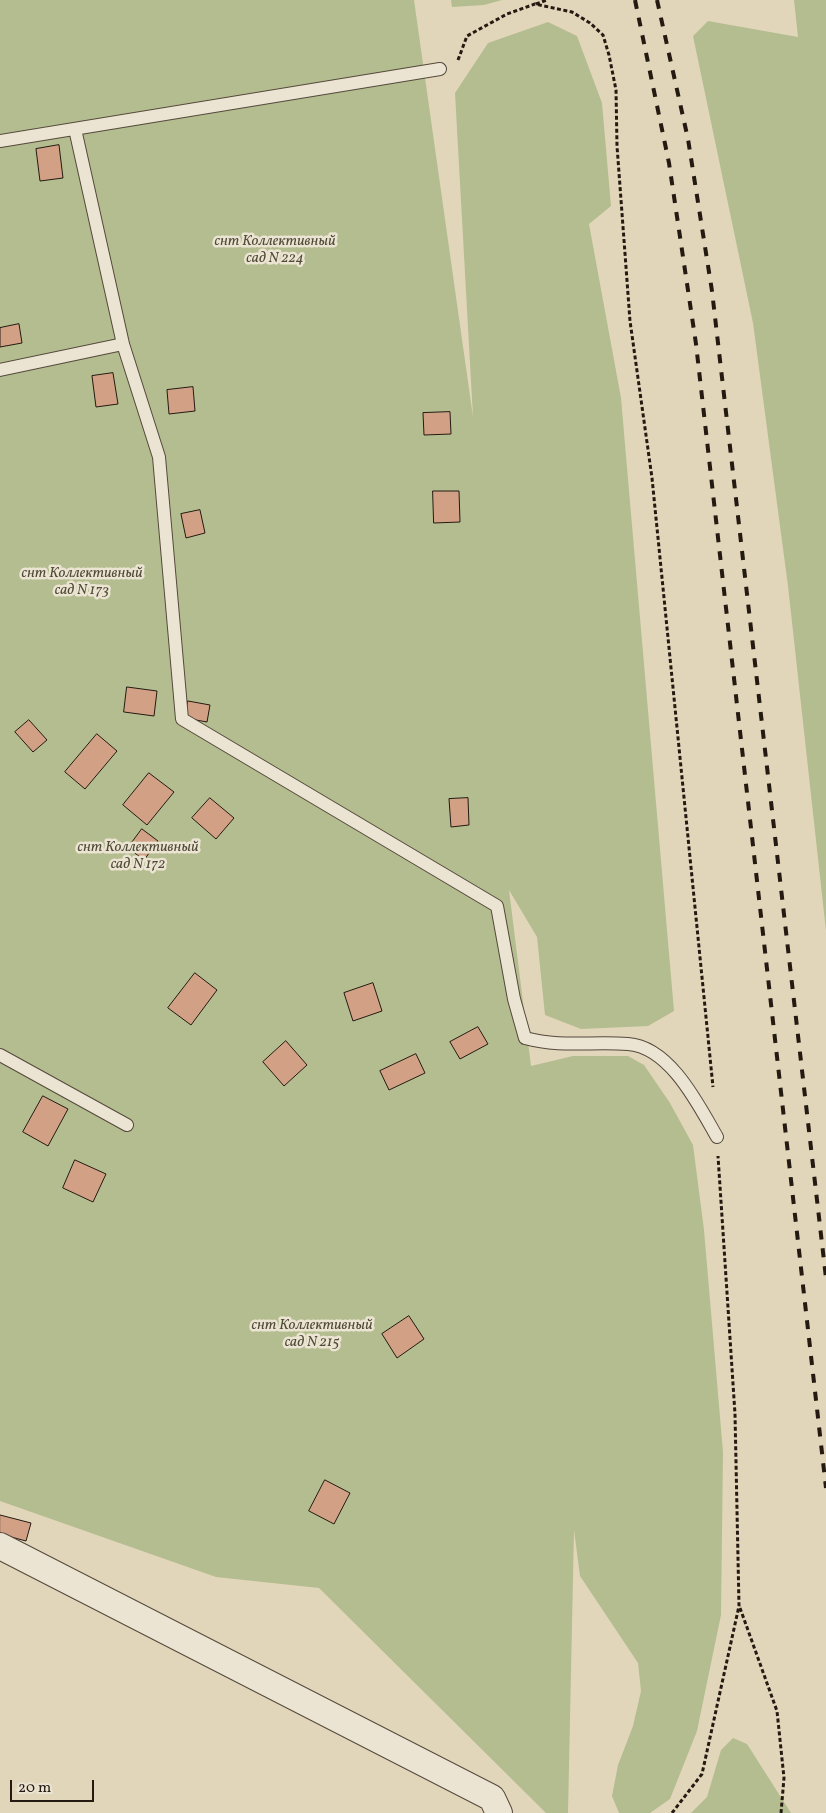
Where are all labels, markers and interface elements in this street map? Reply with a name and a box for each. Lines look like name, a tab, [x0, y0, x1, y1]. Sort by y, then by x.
park label: снт Коллективный сад N 224	[214, 233, 336, 268]
park label: снт Коллективный сад N 173	[21, 565, 143, 600]
park label: снт Коллективный сад N 172	[77, 839, 199, 874]
park label: снт Коллективный сад N 215	[251, 1317, 373, 1352]
scale bar	[12, 1770, 96, 1802]
text: 20 m	[18, 1778, 51, 1799]

